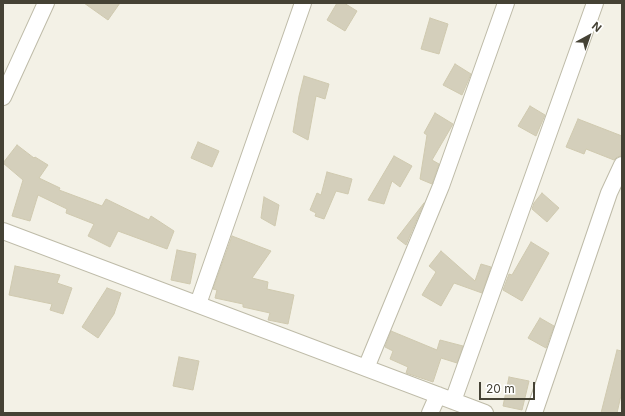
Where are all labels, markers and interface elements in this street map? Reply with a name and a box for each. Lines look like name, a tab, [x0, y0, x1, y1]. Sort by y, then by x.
north arrow	[569, 16, 609, 56]
text: N	[589, 19, 604, 35]
scale bar	[481, 374, 537, 400]
text: 20 m	[486, 381, 515, 396]

